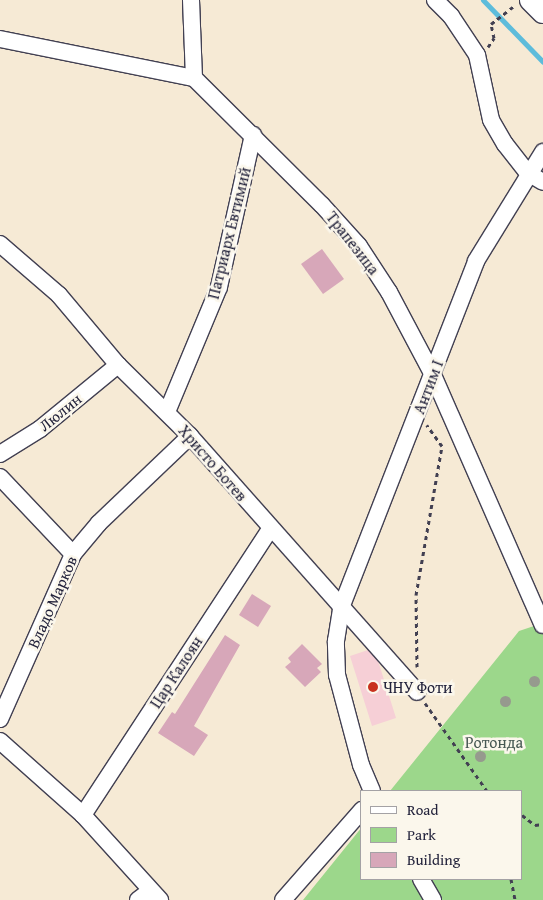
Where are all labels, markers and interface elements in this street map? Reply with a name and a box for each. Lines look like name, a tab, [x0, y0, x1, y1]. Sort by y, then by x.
street label: Патриарх Евтимий	[203, 165, 255, 301]
street label: Трапезица	[322, 208, 384, 278]
street label: Антим I	[409, 357, 447, 417]
street label: Люлин	[35, 389, 85, 435]
street label: Христо Ботев	[175, 421, 251, 505]
street label: Владо Марков	[23, 553, 81, 651]
street label: Цар Калоян	[146, 632, 206, 712]
place label: ЧНУ Фоти	[383, 677, 452, 697]
marker: ЧНУ Фоти	[367, 681, 379, 693]
park label: Ротонда	[465, 732, 523, 752]
legend	[360, 790, 523, 880]
text: Road	[407, 799, 438, 820]
text: Park	[407, 824, 436, 845]
text: Building	[407, 849, 460, 870]

